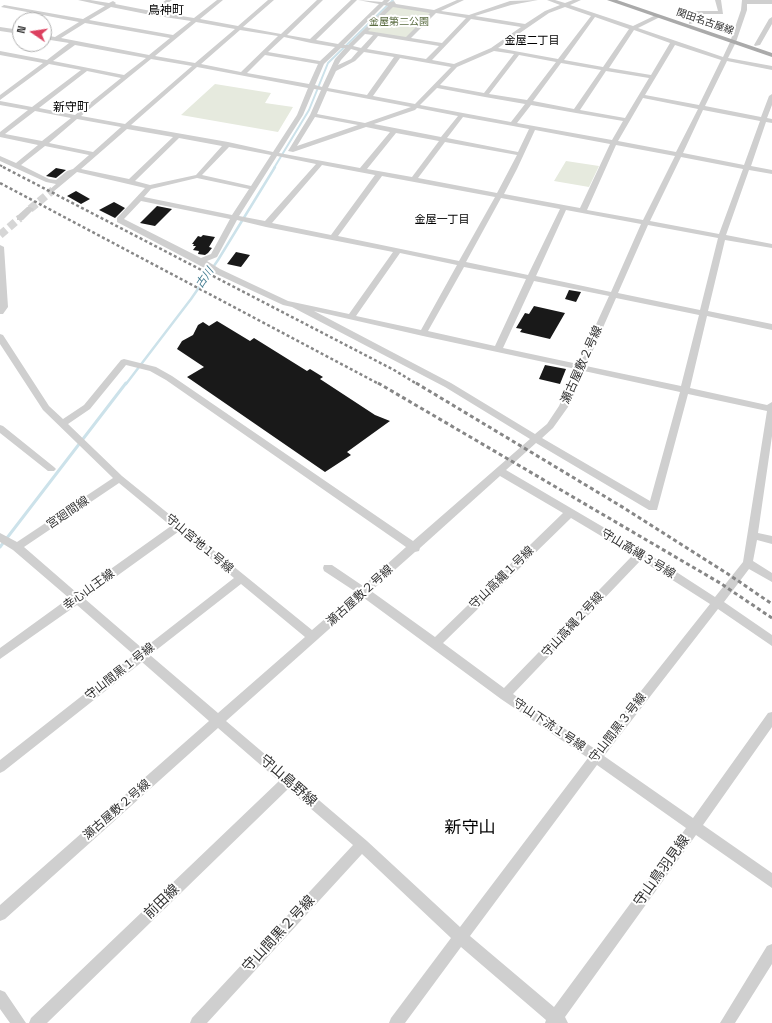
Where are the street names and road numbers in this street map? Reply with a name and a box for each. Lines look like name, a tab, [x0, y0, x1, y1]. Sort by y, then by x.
street label: 関田名古屋線	[675, 7, 735, 37]
street label: 瀬古屋敷２号線	[558, 324, 606, 406]
street label: 宮廻間線	[44, 494, 92, 532]
street label: 守山宮地１号線	[162, 511, 236, 577]
street label: 守山高縄３号線	[598, 526, 678, 582]
street label: 守山高縄１号線	[467, 544, 537, 612]
street label: 瀬古屋敷２号線	[324, 563, 396, 629]
street label: 幸心山王線	[60, 567, 118, 613]
street label: 守山高縄２号線	[539, 589, 607, 661]
street label: 守山間黒１号線	[82, 640, 158, 704]
street label: 守山間黒３号線	[586, 690, 650, 766]
street label: 守山下流１号線	[510, 696, 588, 754]
street label: 守山島野線	[256, 752, 320, 810]
street label: 瀬古屋敷２号線	[81, 777, 153, 843]
street label: 守山鳥羽見線	[631, 832, 693, 910]
street label: 前田線	[141, 881, 183, 923]
street label: 守山間黒２号線	[239, 892, 319, 976]

